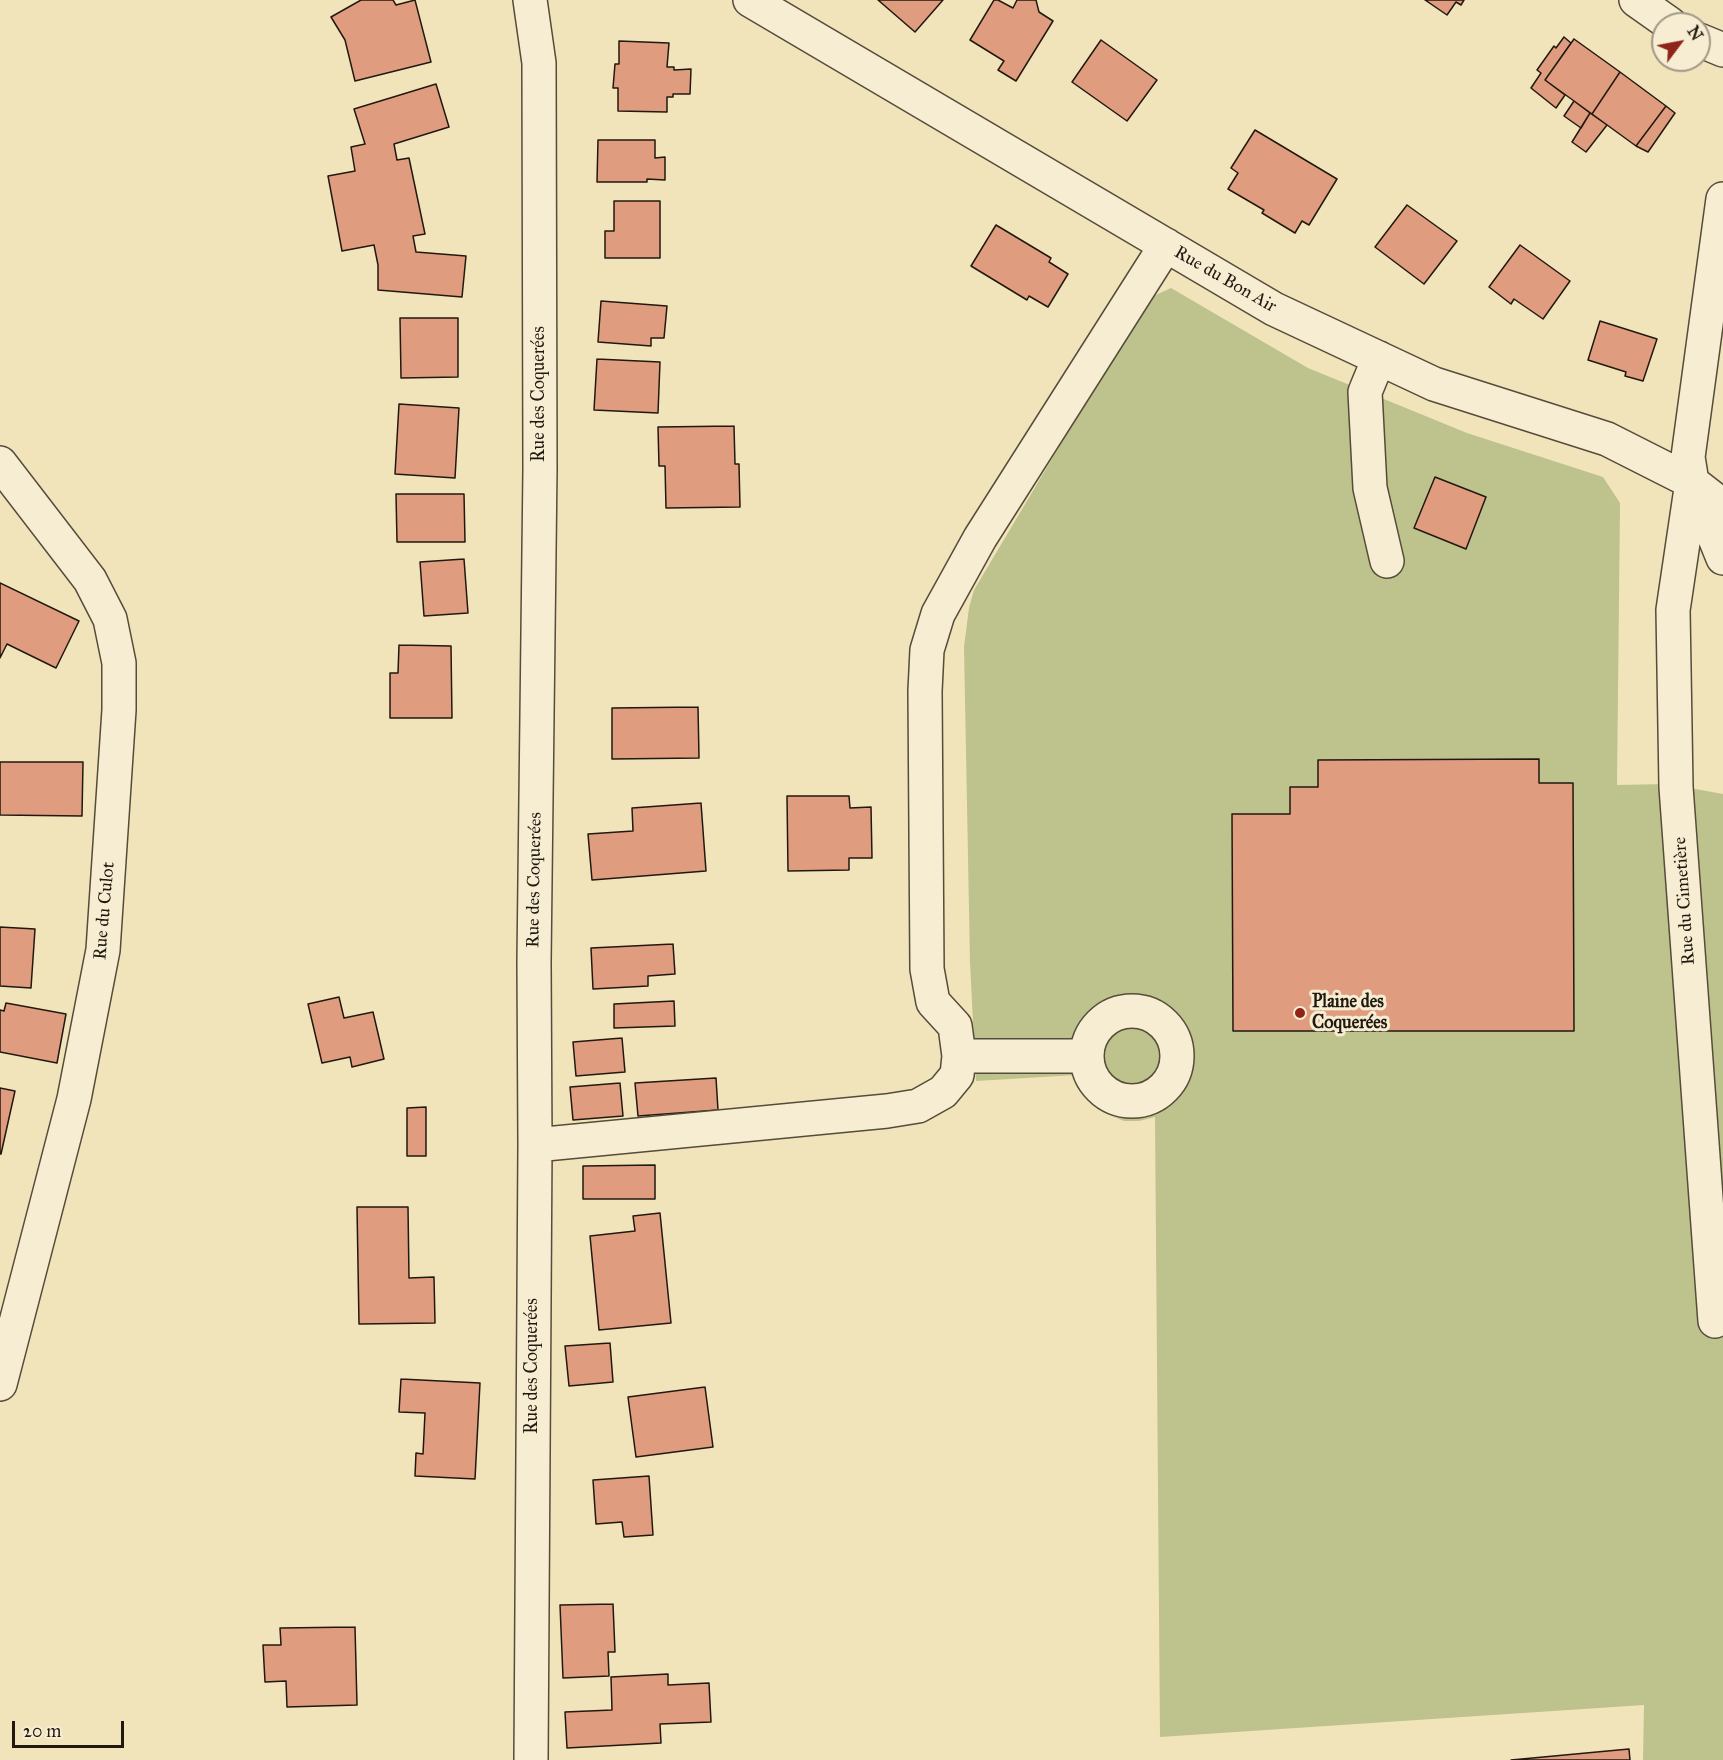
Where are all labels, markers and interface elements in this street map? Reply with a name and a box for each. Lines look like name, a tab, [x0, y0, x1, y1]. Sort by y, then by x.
north arrow	[1651, 12, 1711, 72]
text: N	[1683, 22, 1707, 44]
street label: Rue du Bon Air	[1170, 242, 1280, 318]
street label: Rue des Coquerées	[529, 326, 551, 462]
street label: Rue des Coquerées	[523, 812, 547, 948]
street label: Rue du Cimetière	[1670, 836, 1700, 966]
street label: Rue du Culot	[90, 861, 120, 961]
place label: Plaine des Coquerées	[1312, 992, 1387, 1034]
marker: Plaine des Coquerées	[1293, 1006, 1307, 1020]
street label: Rue des Coquerées	[522, 1298, 544, 1434]
scale bar	[15, 1709, 128, 1747]
text: 20 m	[23, 1720, 61, 1742]

